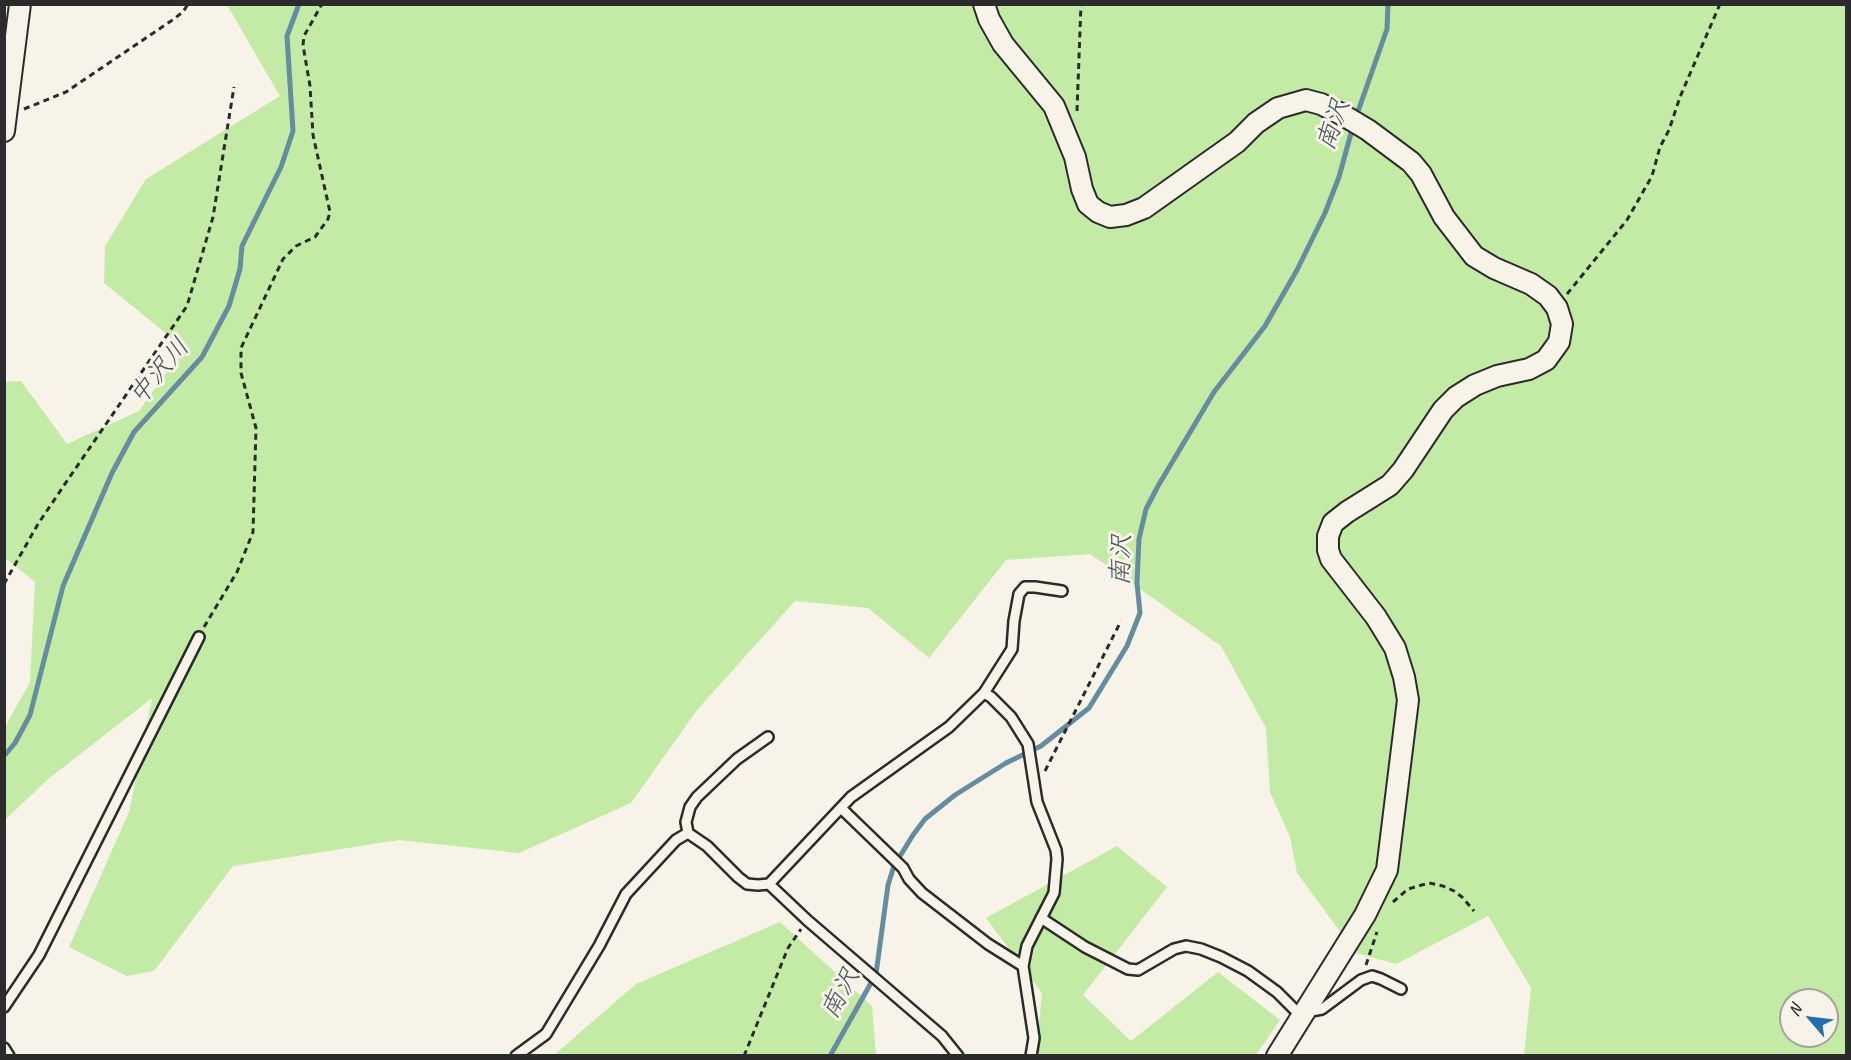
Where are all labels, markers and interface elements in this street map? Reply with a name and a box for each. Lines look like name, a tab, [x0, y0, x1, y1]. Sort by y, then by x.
water label: 南沢	[1311, 95, 1357, 155]
water label: 中沢川	[123, 332, 197, 412]
water label: 南沢	[1106, 533, 1138, 587]
water label: 南沢	[815, 964, 867, 1024]
north arrow	[1779, 988, 1839, 1048]
text: N	[1784, 1001, 1806, 1020]

